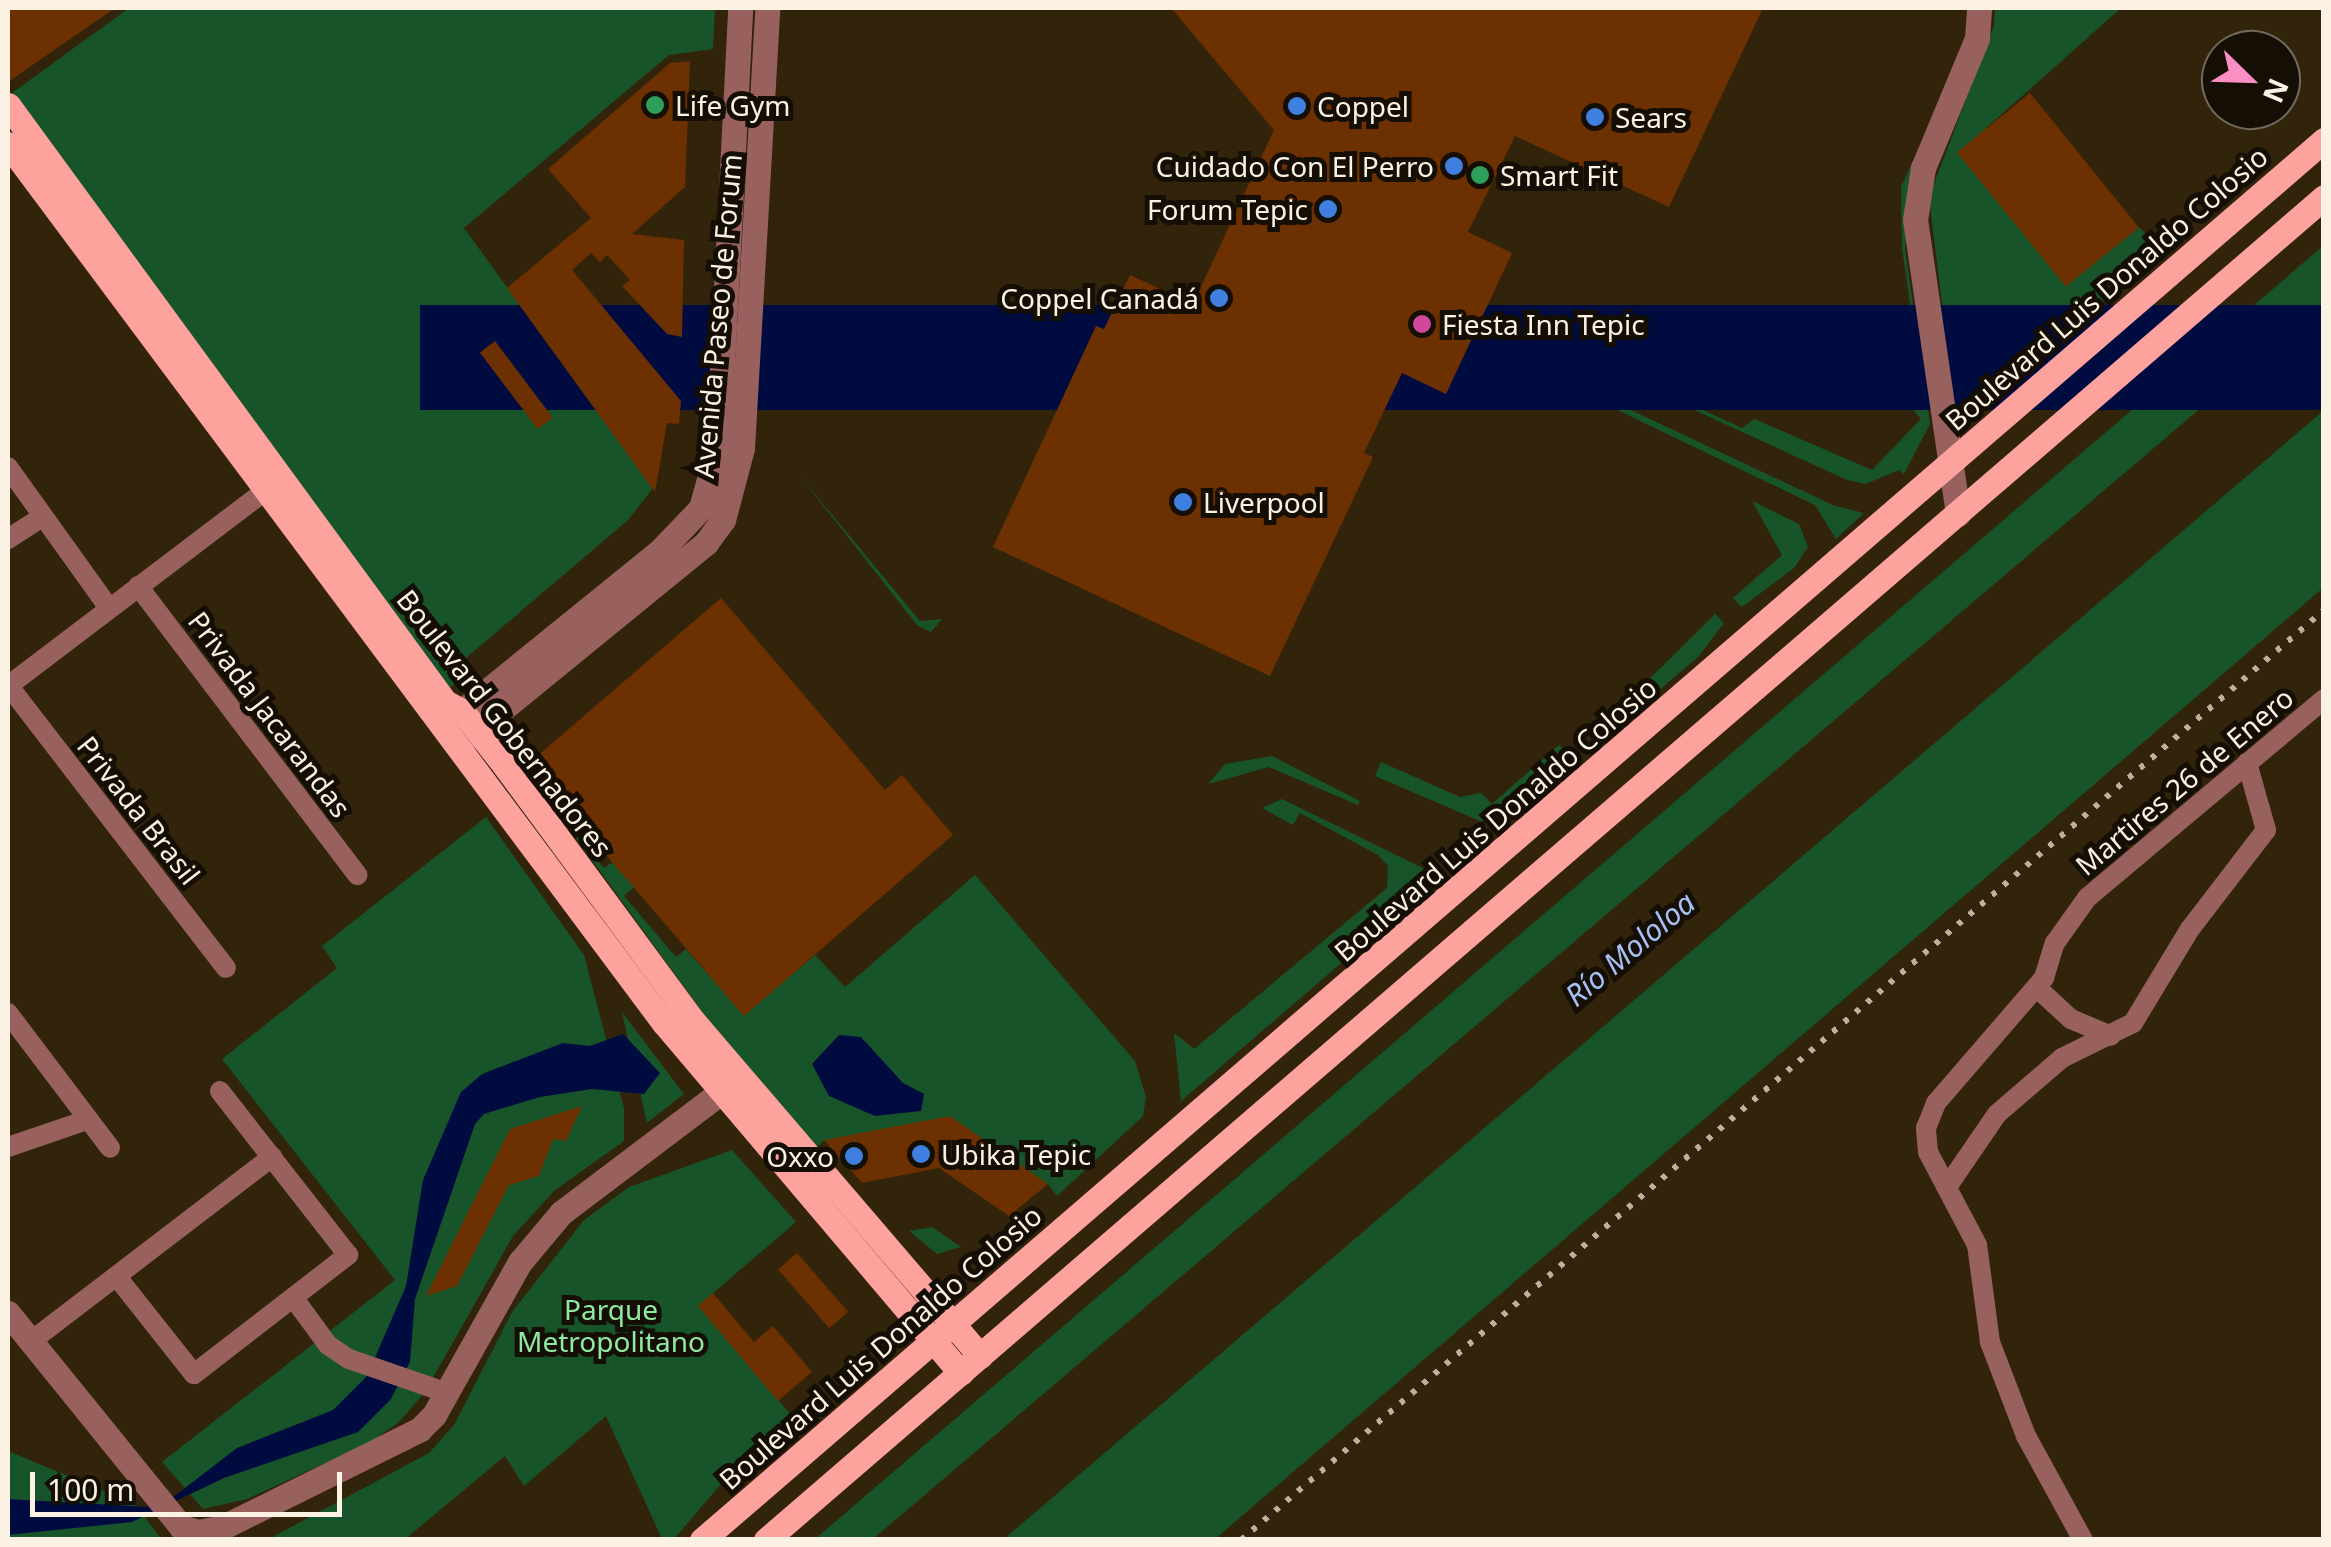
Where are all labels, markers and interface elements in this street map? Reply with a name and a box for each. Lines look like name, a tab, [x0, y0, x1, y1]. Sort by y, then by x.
north arrow	[2201, 30, 2301, 130]
text: N	[2255, 73, 2299, 109]
place label: Life Gym	[675, 88, 790, 122]
place label: Coppel	[1317, 89, 1409, 123]
marker: Life Gym	[644, 94, 666, 116]
marker: Coppel	[1286, 95, 1308, 117]
place label: Sears	[1615, 100, 1687, 134]
marker: Sears	[1584, 106, 1606, 128]
street label: Boulevard Luis Donaldo Colosio	[1938, 139, 2274, 437]
place label: Cuidado Con El Perro	[1156, 149, 1434, 183]
street label: Avenida Paseo de Forum	[686, 152, 748, 480]
marker: Cuidado Con El Perro	[1443, 155, 1465, 177]
place label: Smart Fit	[1500, 158, 1618, 192]
marker: Smart Fit	[1469, 164, 1491, 186]
place label: Forum Tepic	[1147, 192, 1308, 226]
marker: Forum Tepic	[1317, 198, 1339, 220]
place label: Coppel Canadá	[1000, 281, 1199, 315]
marker: Coppel Canadá	[1208, 287, 1230, 309]
place label: Fiesta Inn Tepic	[1442, 307, 1645, 341]
marker: Fiesta Inn Tepic	[1411, 313, 1433, 335]
place label: Liverpool	[1203, 485, 1325, 519]
marker: Liverpool	[1172, 491, 1194, 513]
street label: Boulevard Gobernadores	[390, 583, 620, 863]
street label: Privada Jacarandas	[182, 605, 358, 823]
street label: Boulevard Luis Donaldo Colosio	[1327, 670, 1663, 968]
street label: Martires 26 de Enero	[2068, 680, 2300, 882]
street label: Privada Brasil	[71, 729, 207, 891]
water label: Río Mololoa	[1558, 884, 1702, 1014]
place label: Ubika Tepic	[941, 1137, 1091, 1171]
place label: Oxxo	[766, 1139, 834, 1173]
marker: Ubika Tepic	[910, 1143, 932, 1165]
marker: Oxxo	[843, 1145, 865, 1167]
street label: Boulevard Luis Donaldo Colosio	[712, 1198, 1048, 1496]
park label: Parque Metropolitano	[517, 1292, 705, 1358]
scale bar	[35, 1452, 348, 1514]
text: 100 m	[47, 1469, 134, 1510]

